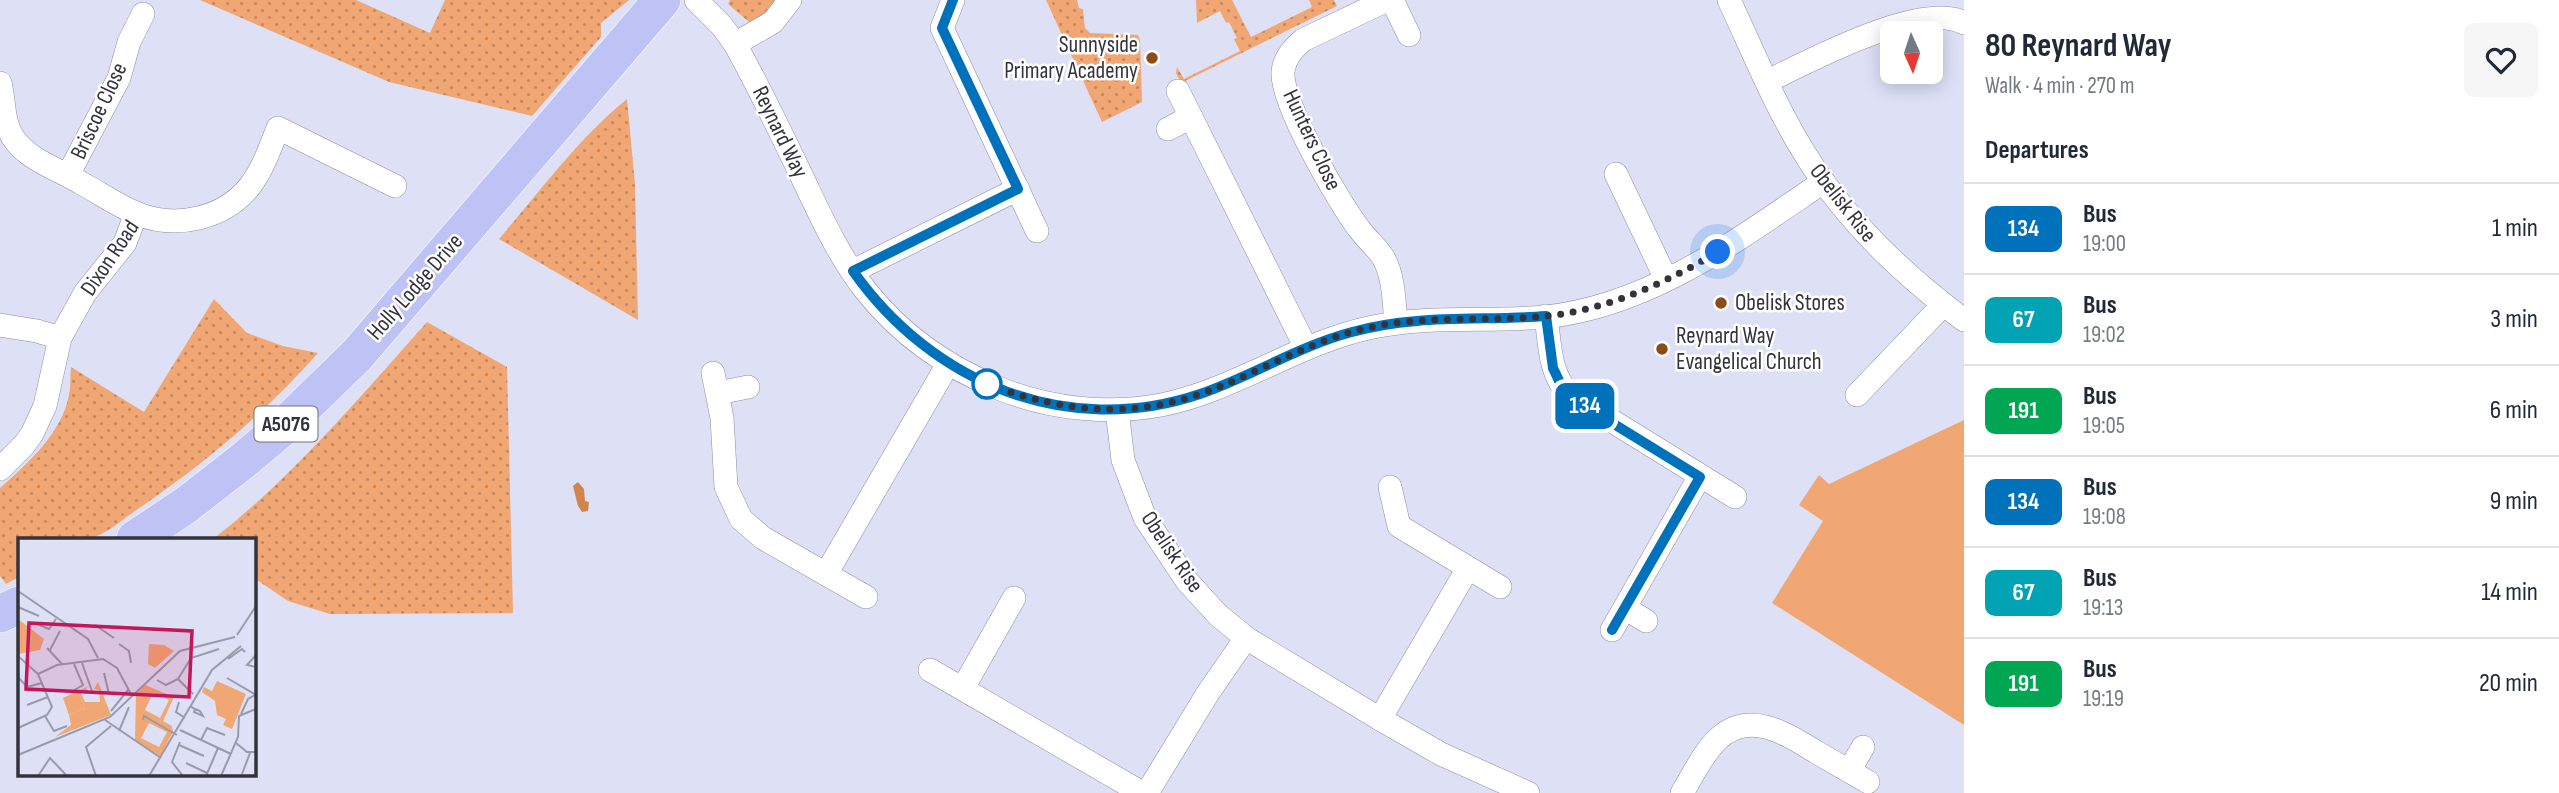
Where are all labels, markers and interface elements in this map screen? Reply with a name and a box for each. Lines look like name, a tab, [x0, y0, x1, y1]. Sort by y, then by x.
north arrow	[1880, 21, 1942, 84]
map controls	[1880, 21, 1943, 84]
button: heart	[2464, 23, 2538, 97]
text: 80 Reynard Way	[1985, 26, 2171, 66]
place label: Sunnyside Primary Academy	[1004, 31, 1138, 85]
marker: Sunnyside Primary Academy	[1144, 50, 1160, 66]
street label: Briscoe Close	[64, 58, 134, 164]
text: Walk · 4 min · 270 m	[1985, 72, 2135, 100]
street label: Reynard Way	[746, 82, 814, 182]
street label: Hunters Close	[1276, 85, 1348, 195]
text: Departures	[1985, 135, 2089, 166]
street label: Obelisk Rise	[1804, 158, 1882, 248]
text: Bus	[2083, 199, 2117, 230]
text: 1 min	[2492, 213, 2538, 244]
text: 134	[2008, 214, 2039, 243]
street label: Dixon Road	[75, 215, 145, 301]
street label: Holly Lodge Drive	[361, 228, 469, 346]
text: 19:00	[2083, 230, 2126, 258]
your location	[1700, 234, 1735, 269]
place label: Obelisk Stores	[1735, 289, 1845, 317]
text: Bus	[2083, 290, 2117, 321]
marker: Obelisk Stores	[1713, 295, 1729, 311]
text: 3 min	[2490, 304, 2538, 335]
text: 67	[2013, 305, 2034, 334]
text: 19:02	[2083, 321, 2125, 349]
place label: Reynard Way Evangelical Church	[1676, 322, 1822, 376]
marker: Reynard Way Evangelical Church	[1654, 341, 1670, 357]
unlabelled marker	[972, 369, 1002, 399]
text: Bus	[2083, 381, 2117, 412]
line badge: 134	[1545, 383, 1625, 429]
text: 134	[1569, 391, 1601, 420]
text: 6 min	[2490, 395, 2538, 426]
text: 191	[2008, 396, 2039, 425]
road number: A5076	[254, 406, 318, 442]
text: 19:05	[2083, 412, 2125, 440]
text: Bus	[2083, 472, 2117, 503]
text: 9 min	[2490, 486, 2538, 517]
text: 134	[2008, 487, 2039, 516]
text: 19:08	[2083, 503, 2126, 531]
street label: Obelisk Rise	[1135, 506, 1209, 598]
inset map	[18, 538, 256, 776]
text: Bus	[2083, 563, 2117, 594]
text: 14 min	[2481, 577, 2538, 608]
text: 67	[2013, 578, 2034, 607]
text: 19:13	[2083, 594, 2123, 622]
text: Bus	[2083, 654, 2117, 685]
text: 20 min	[2479, 668, 2538, 699]
text: 191	[2008, 669, 2039, 698]
text: 19:19	[2083, 685, 2124, 713]

